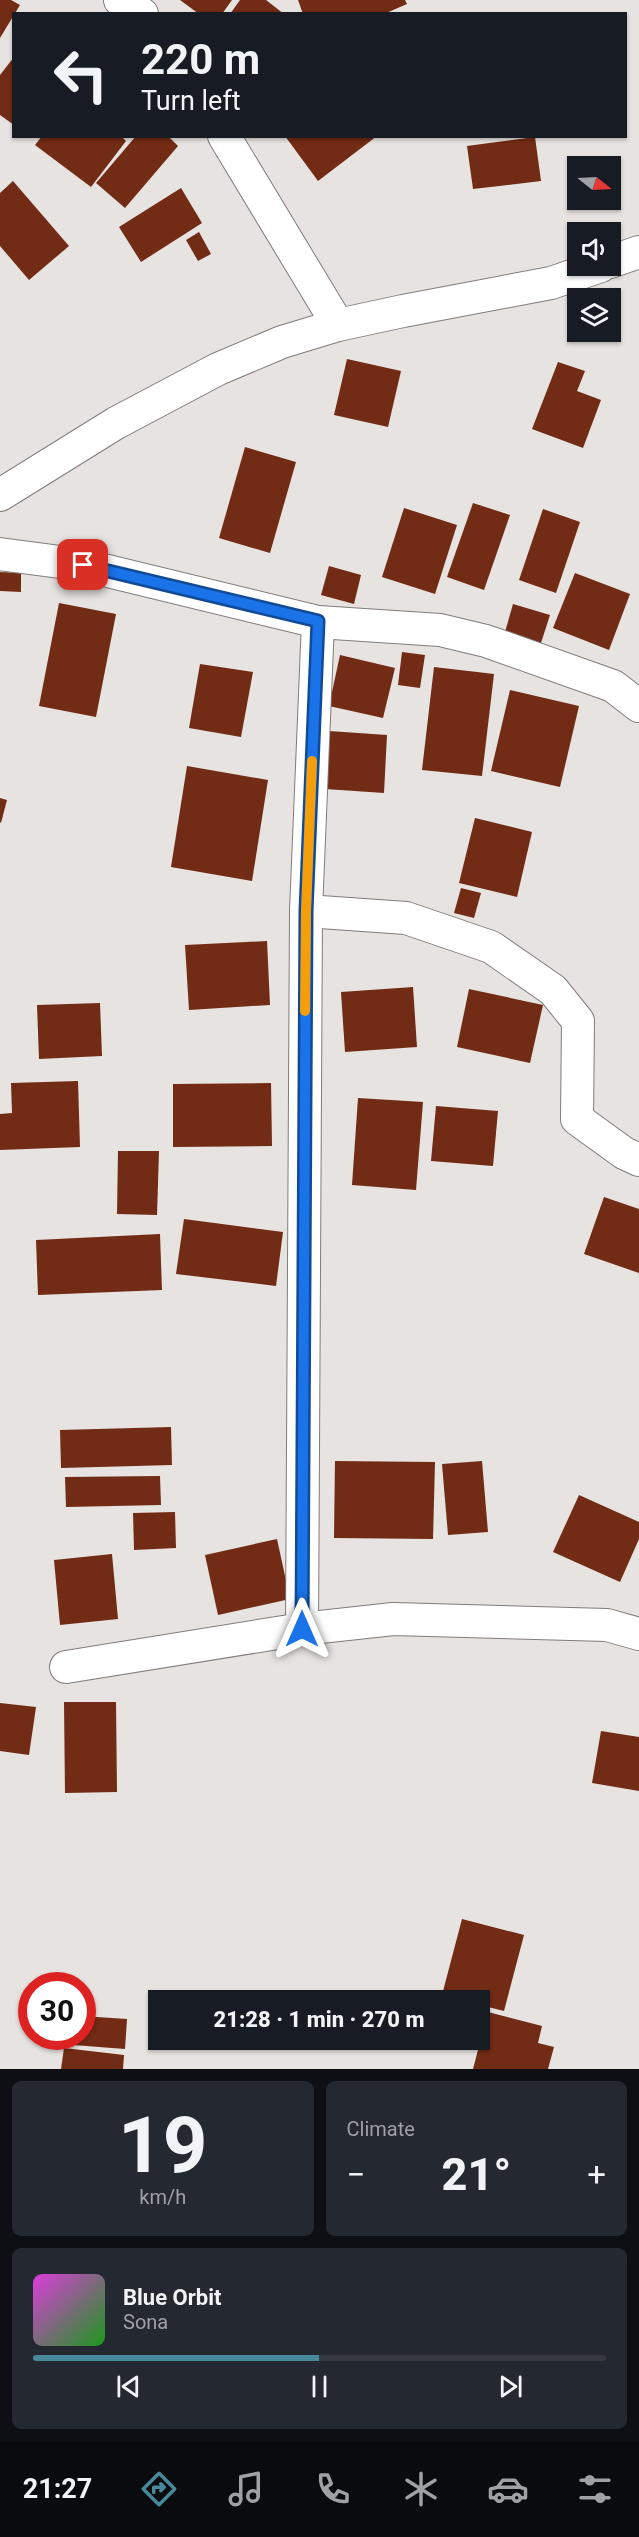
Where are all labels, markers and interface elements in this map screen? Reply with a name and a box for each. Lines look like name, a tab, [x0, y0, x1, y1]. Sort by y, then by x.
text: 220 m	[141, 35, 260, 84]
icon: left	[42, 36, 120, 114]
text: Turn left	[141, 85, 241, 117]
north arrow	[567, 156, 621, 210]
map controls	[567, 156, 621, 342]
button: sound	[567, 222, 621, 276]
button: layers	[567, 288, 621, 342]
pin	[57, 539, 108, 590]
icon: arrive	[66, 548, 99, 581]
position arrow	[270, 1597, 334, 1661]
speed limit sign: 30	[18, 1972, 96, 2050]
text: 21:28 · 1 min · 270 m	[214, 2007, 424, 2032]
text: 19	[118, 2100, 208, 2191]
text: Climate	[347, 2117, 415, 2141]
text: 21°	[442, 2148, 511, 2201]
text: −	[347, 2155, 365, 2194]
text: +	[587, 2155, 606, 2194]
text: km/h	[139, 2185, 186, 2209]
text: Blue Orbit	[123, 2285, 221, 2310]
text: Sona	[123, 2310, 168, 2334]
icon: previous	[112, 2370, 145, 2403]
icon: pause	[303, 2370, 336, 2403]
icon: next	[494, 2370, 527, 2403]
icon: directions	[138, 2468, 180, 2510]
icon: music	[225, 2468, 267, 2510]
icon: phone	[312, 2468, 354, 2510]
icon: climate	[400, 2468, 442, 2510]
icon: car	[487, 2468, 529, 2510]
icon: filters	[574, 2468, 616, 2510]
text: 21:27	[23, 2473, 92, 2505]

